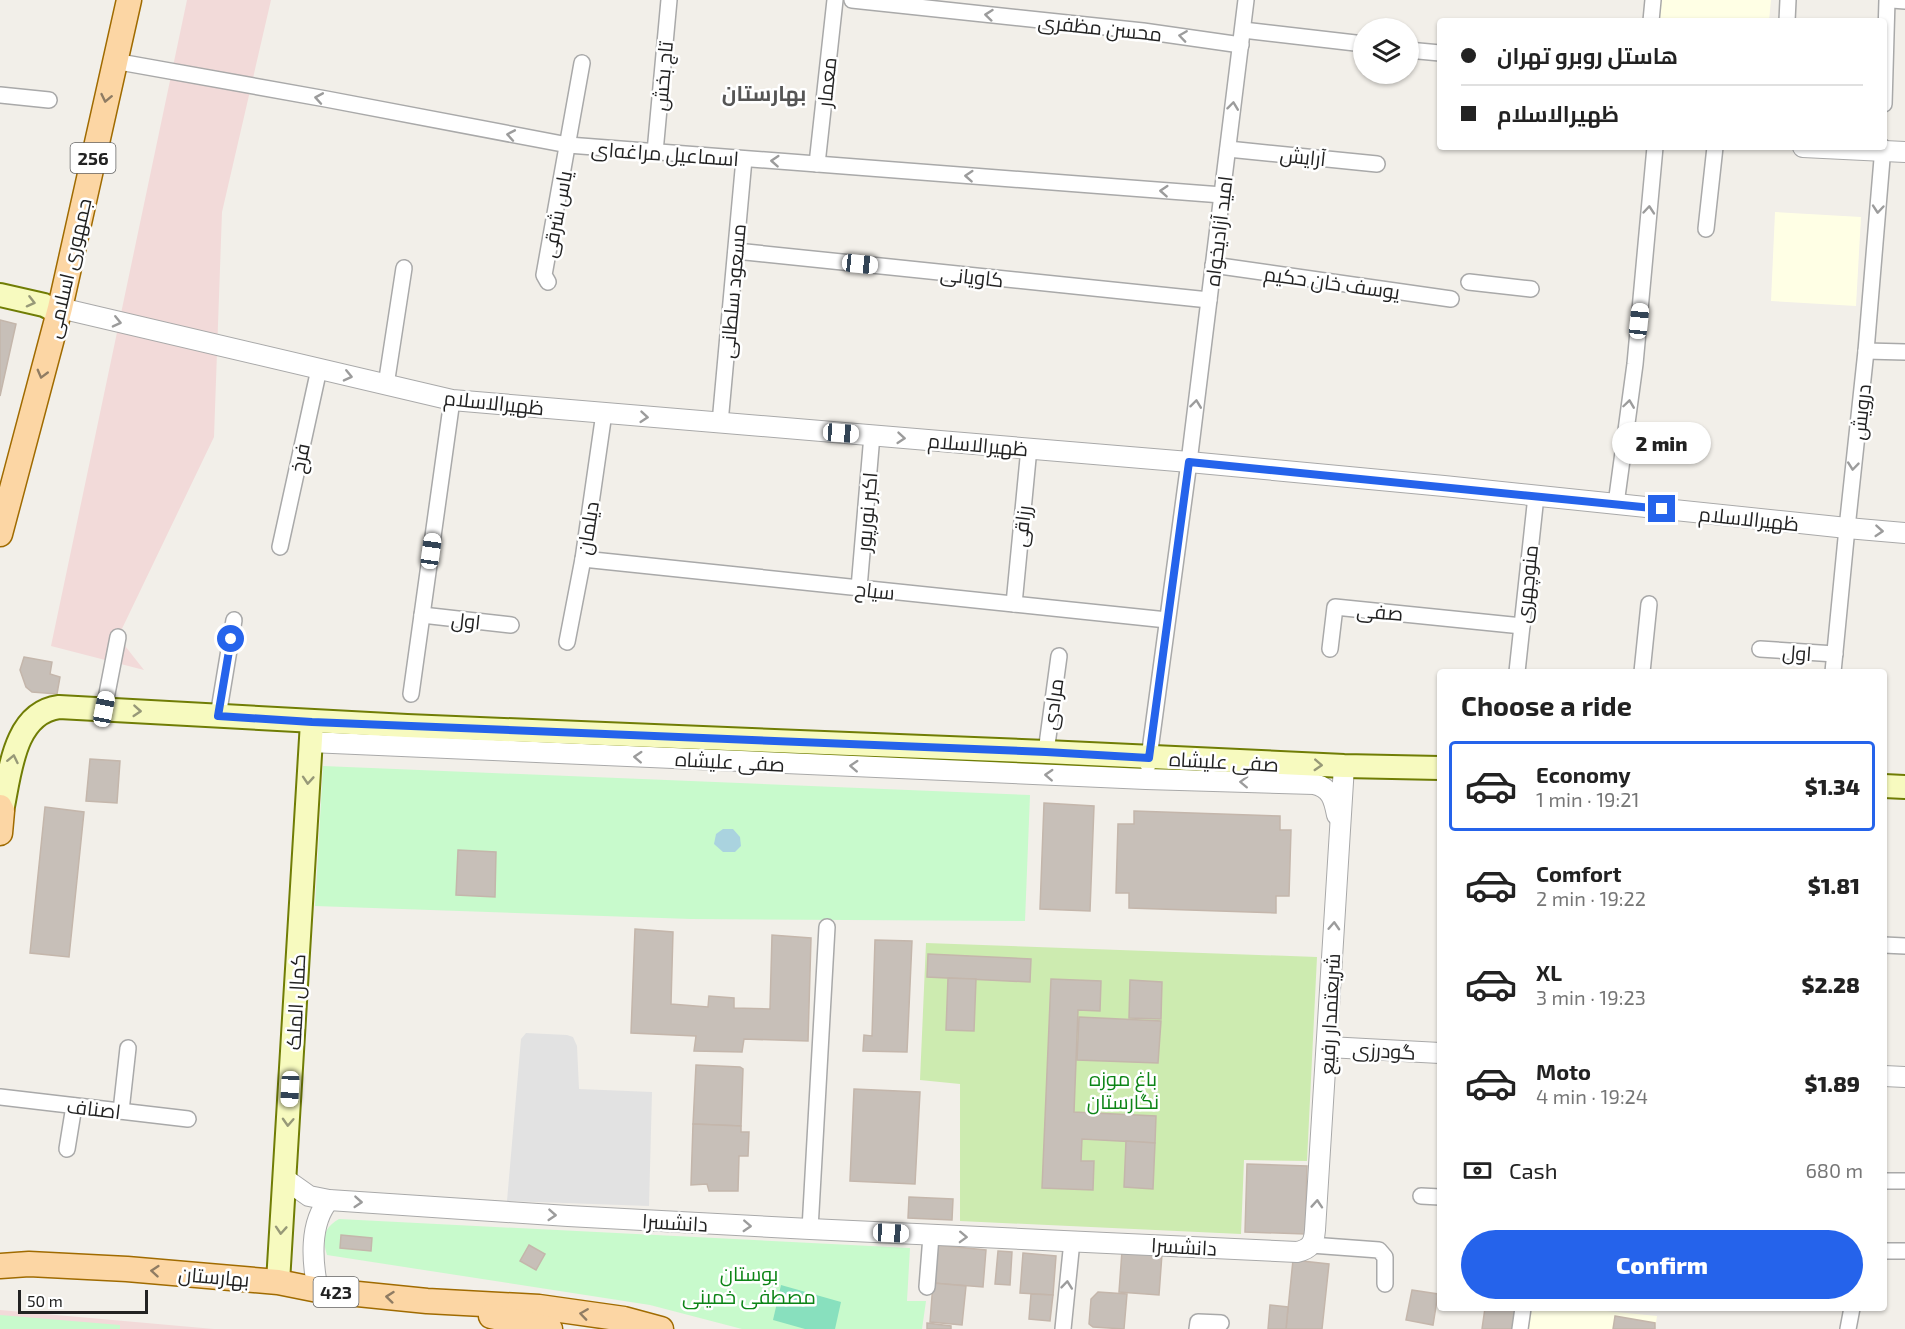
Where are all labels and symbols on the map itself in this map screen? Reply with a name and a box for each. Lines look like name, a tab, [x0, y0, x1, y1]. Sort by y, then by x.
one-way arrow	[985, 9, 994, 21]
street label: محسن مظفری	[1037, 9, 1163, 47]
one-way arrow	[1178, 31, 1188, 43]
street label: تاج بخش	[647, 40, 680, 112]
street label: معمار	[811, 56, 842, 109]
district label: بهارستان	[722, 80, 806, 107]
one-way arrow	[315, 92, 325, 105]
one-way arrow	[100, 93, 113, 103]
one-way arrow	[1227, 101, 1239, 111]
one-way arrow	[506, 129, 516, 142]
street label: اسماعیل مراغه‌ای	[590, 136, 740, 172]
street label: آرایش	[1279, 142, 1328, 172]
road number: 256	[70, 143, 116, 173]
one-way arrow	[770, 155, 779, 168]
street label: یاس شرقی	[536, 168, 578, 260]
one-way arrow	[965, 170, 974, 183]
street label: امید آزادیخواه	[1199, 174, 1238, 288]
one-way arrow	[1159, 185, 1168, 198]
street label: جمهوری اسلامی	[40, 196, 98, 341]
one-way arrow	[1872, 205, 1885, 214]
one-way arrow	[1642, 206, 1655, 215]
street label: مسعود سلطانی	[714, 223, 752, 359]
car	[841, 253, 879, 275]
street label: کاویانی	[939, 261, 1005, 293]
street label: یوسف خان حکیم	[1262, 261, 1402, 306]
one-way arrow	[26, 295, 36, 308]
car	[1628, 302, 1650, 340]
one-way arrow	[112, 314, 122, 327]
one-way arrow	[37, 369, 50, 379]
one-way arrow	[342, 369, 352, 382]
street label: درویش	[1845, 383, 1877, 441]
street label: ظهیرالاسلام	[442, 385, 545, 422]
one-way arrow	[1189, 399, 1202, 408]
one-way arrow	[1623, 399, 1635, 409]
one-way arrow	[640, 410, 649, 423]
callout: 2 min	[1612, 422, 1712, 464]
car	[822, 423, 860, 443]
street label: ظهیرالاسلام	[927, 428, 1029, 463]
one-way arrow	[897, 431, 906, 444]
street label: فرخ	[284, 441, 317, 476]
one-way arrow	[1848, 462, 1860, 471]
street label: اکبر نورپور	[850, 471, 883, 554]
route end	[1648, 495, 1675, 522]
street label: دیلمان	[571, 500, 605, 557]
street label: ظهیرالاسلام	[1697, 501, 1800, 538]
street label: رزاقی	[1007, 504, 1037, 548]
one-way arrow	[1874, 524, 1883, 537]
car	[420, 532, 442, 570]
street label: منوچهری	[1510, 544, 1544, 624]
street label: سیاح	[854, 576, 896, 607]
street label: صفی	[1355, 597, 1404, 627]
street label: اول	[450, 607, 482, 635]
route start	[217, 625, 244, 652]
street label: اول	[1781, 639, 1813, 667]
street label: مرادی	[1037, 677, 1069, 732]
car	[92, 690, 116, 728]
one-way arrow	[133, 704, 142, 717]
street label: صفی علیشاه	[674, 746, 786, 778]
street label: صفی علیشاه	[1168, 746, 1280, 778]
one-way arrow	[634, 750, 643, 763]
one-way arrow	[6, 755, 19, 765]
one-way arrow	[1313, 759, 1322, 772]
one-way arrow	[849, 760, 858, 773]
one-way arrow	[1044, 768, 1053, 781]
one-way arrow	[302, 776, 315, 785]
one-way arrow	[1239, 776, 1248, 788]
one-way arrow	[1328, 921, 1341, 930]
street label: کمال الملک	[280, 953, 312, 1051]
street label: شریعتمدار رفیع	[1314, 953, 1347, 1075]
street label: گودرزی	[1352, 1036, 1416, 1066]
park label: باغ موزه نگارستان	[1087, 1066, 1159, 1115]
car	[280, 1071, 300, 1107]
street label: اصناف	[66, 1093, 122, 1123]
one-way arrow	[281, 1117, 294, 1126]
one-way arrow	[353, 1195, 362, 1208]
one-way arrow	[1311, 1200, 1324, 1209]
one-way arrow	[548, 1208, 557, 1221]
street label: دانشسرا	[641, 1208, 708, 1237]
one-way arrow	[743, 1219, 752, 1232]
car	[873, 1223, 909, 1243]
one-way arrow	[275, 1226, 288, 1235]
one-way arrow	[958, 1230, 967, 1243]
street label: دانشسرا	[1150, 1232, 1217, 1261]
street label: بهارستان	[177, 1261, 251, 1293]
park label: بوستان مصطفی خمینی	[682, 1261, 816, 1310]
one-way arrow	[150, 1265, 159, 1278]
road number: 423	[314, 1277, 358, 1307]
one-way arrow	[1061, 1280, 1073, 1290]
scale bar	[18, 1287, 148, 1314]
one-way arrow	[386, 1291, 395, 1304]
one-way arrow	[580, 1308, 589, 1320]

